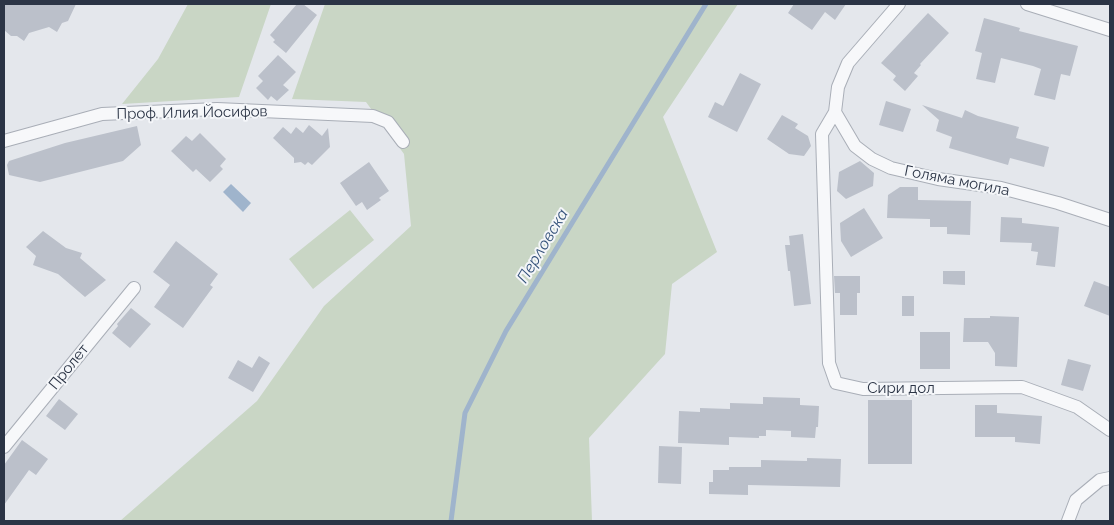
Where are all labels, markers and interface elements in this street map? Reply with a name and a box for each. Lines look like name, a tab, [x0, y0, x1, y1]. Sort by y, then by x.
street label: Проф. Илия Йосифов	[116, 103, 268, 123]
street label: Голяма могила	[903, 162, 1011, 200]
water label: Перловска	[513, 206, 573, 286]
street label: Пролет	[45, 341, 93, 393]
street label: Сири дол	[867, 379, 935, 397]

